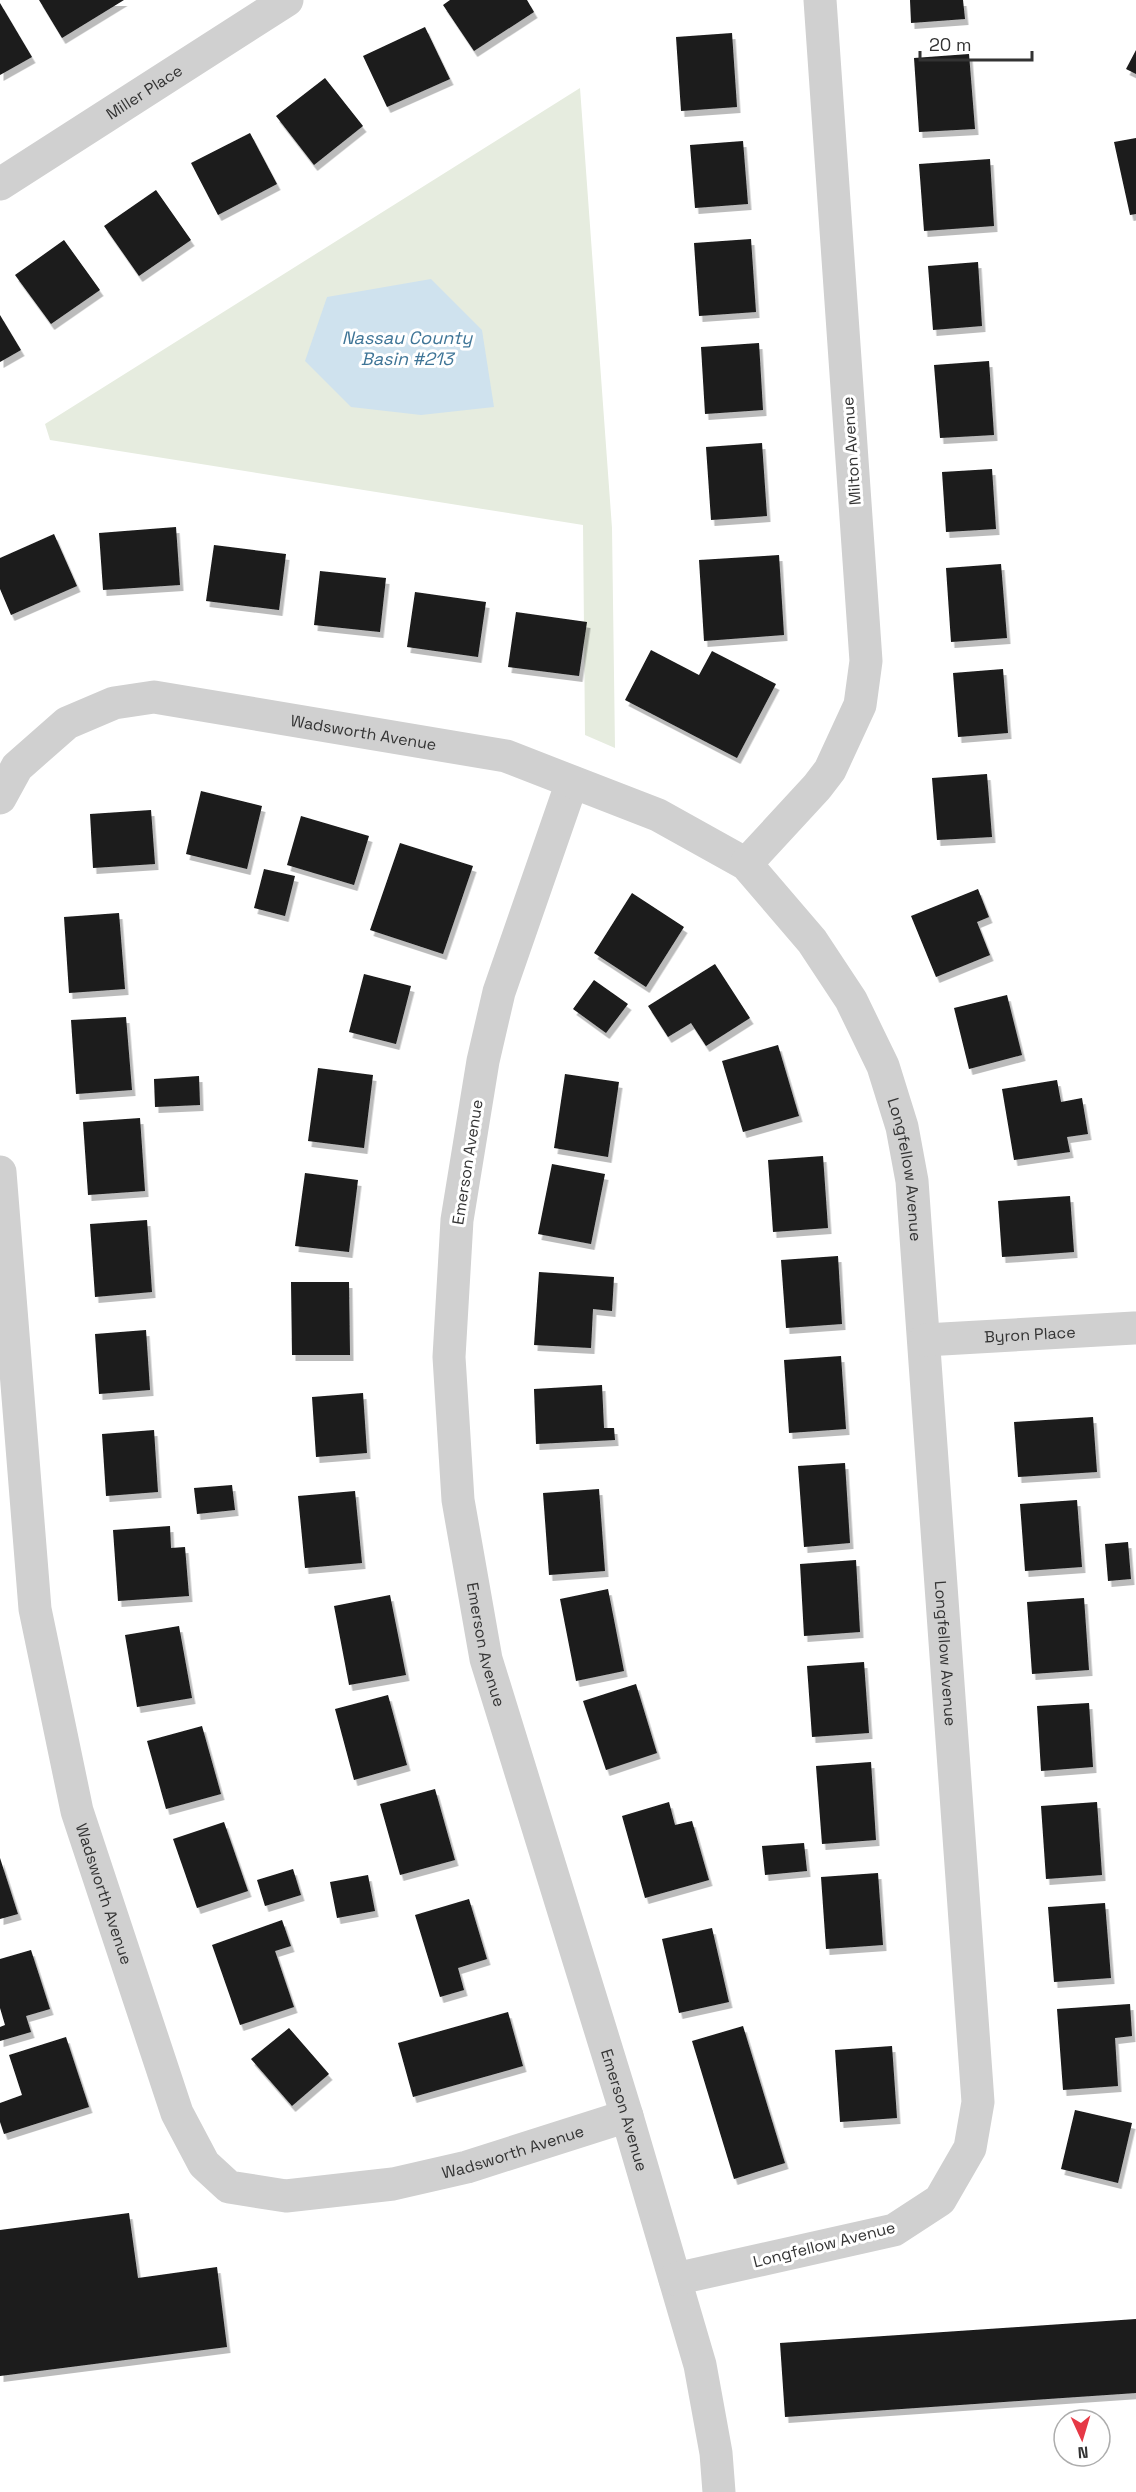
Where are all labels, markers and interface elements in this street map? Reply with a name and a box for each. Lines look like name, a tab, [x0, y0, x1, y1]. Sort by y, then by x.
scale bar	[920, 24, 1032, 62]
text: 20 m	[929, 33, 972, 56]
street label: Miller Place	[102, 60, 186, 124]
water label: Nassau County Basin #213	[342, 326, 473, 370]
street label: Milton Avenue	[837, 396, 866, 506]
street label: Wadsworth Avenue	[289, 710, 438, 755]
street label: Longfellow Avenue	[882, 1095, 926, 1242]
street label: Emerson Avenue	[447, 1098, 488, 1226]
street label: Byron Place	[984, 1321, 1076, 1348]
street label: Longfellow Avenue	[930, 1580, 961, 1727]
street label: Emerson Avenue	[462, 1581, 510, 1709]
street label: Wadsworth Avenue	[71, 1821, 137, 1967]
street label: Emerson Avenue	[596, 2046, 653, 2174]
street label: Wadsworth Avenue	[440, 2120, 587, 2183]
street label: Longfellow Avenue	[751, 2217, 897, 2272]
north arrow	[1052, 2408, 1112, 2468]
text: N	[1077, 2442, 1089, 2463]

